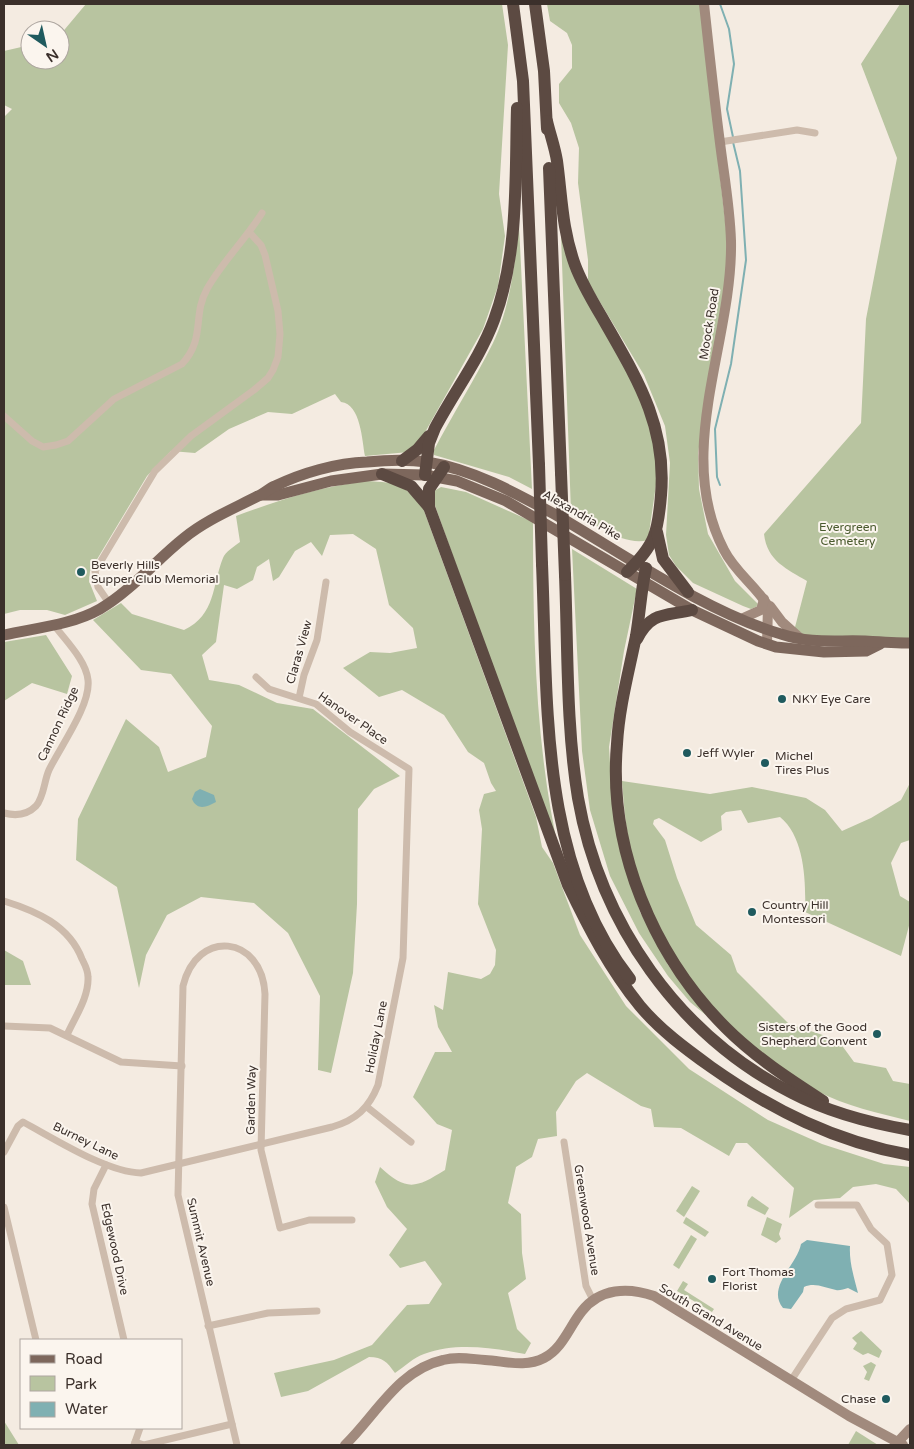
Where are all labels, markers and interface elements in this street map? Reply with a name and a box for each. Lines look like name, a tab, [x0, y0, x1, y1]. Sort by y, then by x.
north arrow	[20, 20, 70, 70]
text: N	[43, 45, 61, 66]
street label: Moock Road	[696, 287, 722, 361]
street label: Alexandria Pike	[540, 487, 624, 543]
park label: Evergreen Cemetery	[819, 520, 877, 548]
place label: Beverly Hills Supper Club Memorial	[91, 558, 218, 586]
marker: Beverly Hills Supper Club Memorial	[75, 566, 87, 578]
street label: Claras View	[283, 618, 315, 686]
street label: Cannon Ridge	[35, 684, 82, 764]
street label: Hanover Place	[315, 689, 391, 747]
place label: NKY Eye Care	[792, 692, 871, 706]
marker: NKY Eye Care	[776, 693, 788, 705]
place label: Jeff Wyler	[697, 746, 755, 760]
marker: Jeff Wyler	[681, 747, 693, 759]
place label: Michel Tires Plus	[775, 749, 830, 777]
marker: Michel Tires Plus	[759, 757, 771, 769]
place label: Country Hill Montessori	[762, 898, 829, 926]
marker: Country Hill Montessori	[746, 906, 758, 918]
street label: Holiday Lane	[362, 999, 390, 1075]
place label: Sisters of the Good Shepherd Convent	[758, 1020, 867, 1048]
marker: Sisters of the Good Shepherd Convent	[871, 1028, 883, 1040]
street label: Garden Way	[243, 1064, 259, 1135]
street label: Burney Lane	[51, 1119, 121, 1163]
street label: Greenwood Avenue	[571, 1164, 603, 1277]
street label: Summit Avenue	[184, 1196, 218, 1288]
street label: Edgewood Drive	[98, 1202, 132, 1296]
place label: Fort Thomas Florist	[722, 1265, 794, 1293]
marker: Fort Thomas Florist	[706, 1273, 718, 1285]
street label: South Grand Avenue	[657, 1281, 766, 1354]
legend	[20, 1339, 182, 1429]
text: Road	[65, 1350, 103, 1368]
text: Park	[65, 1375, 97, 1393]
place label: Chase	[841, 1392, 876, 1406]
marker: Chase	[880, 1393, 892, 1405]
text: Water	[65, 1400, 108, 1418]

